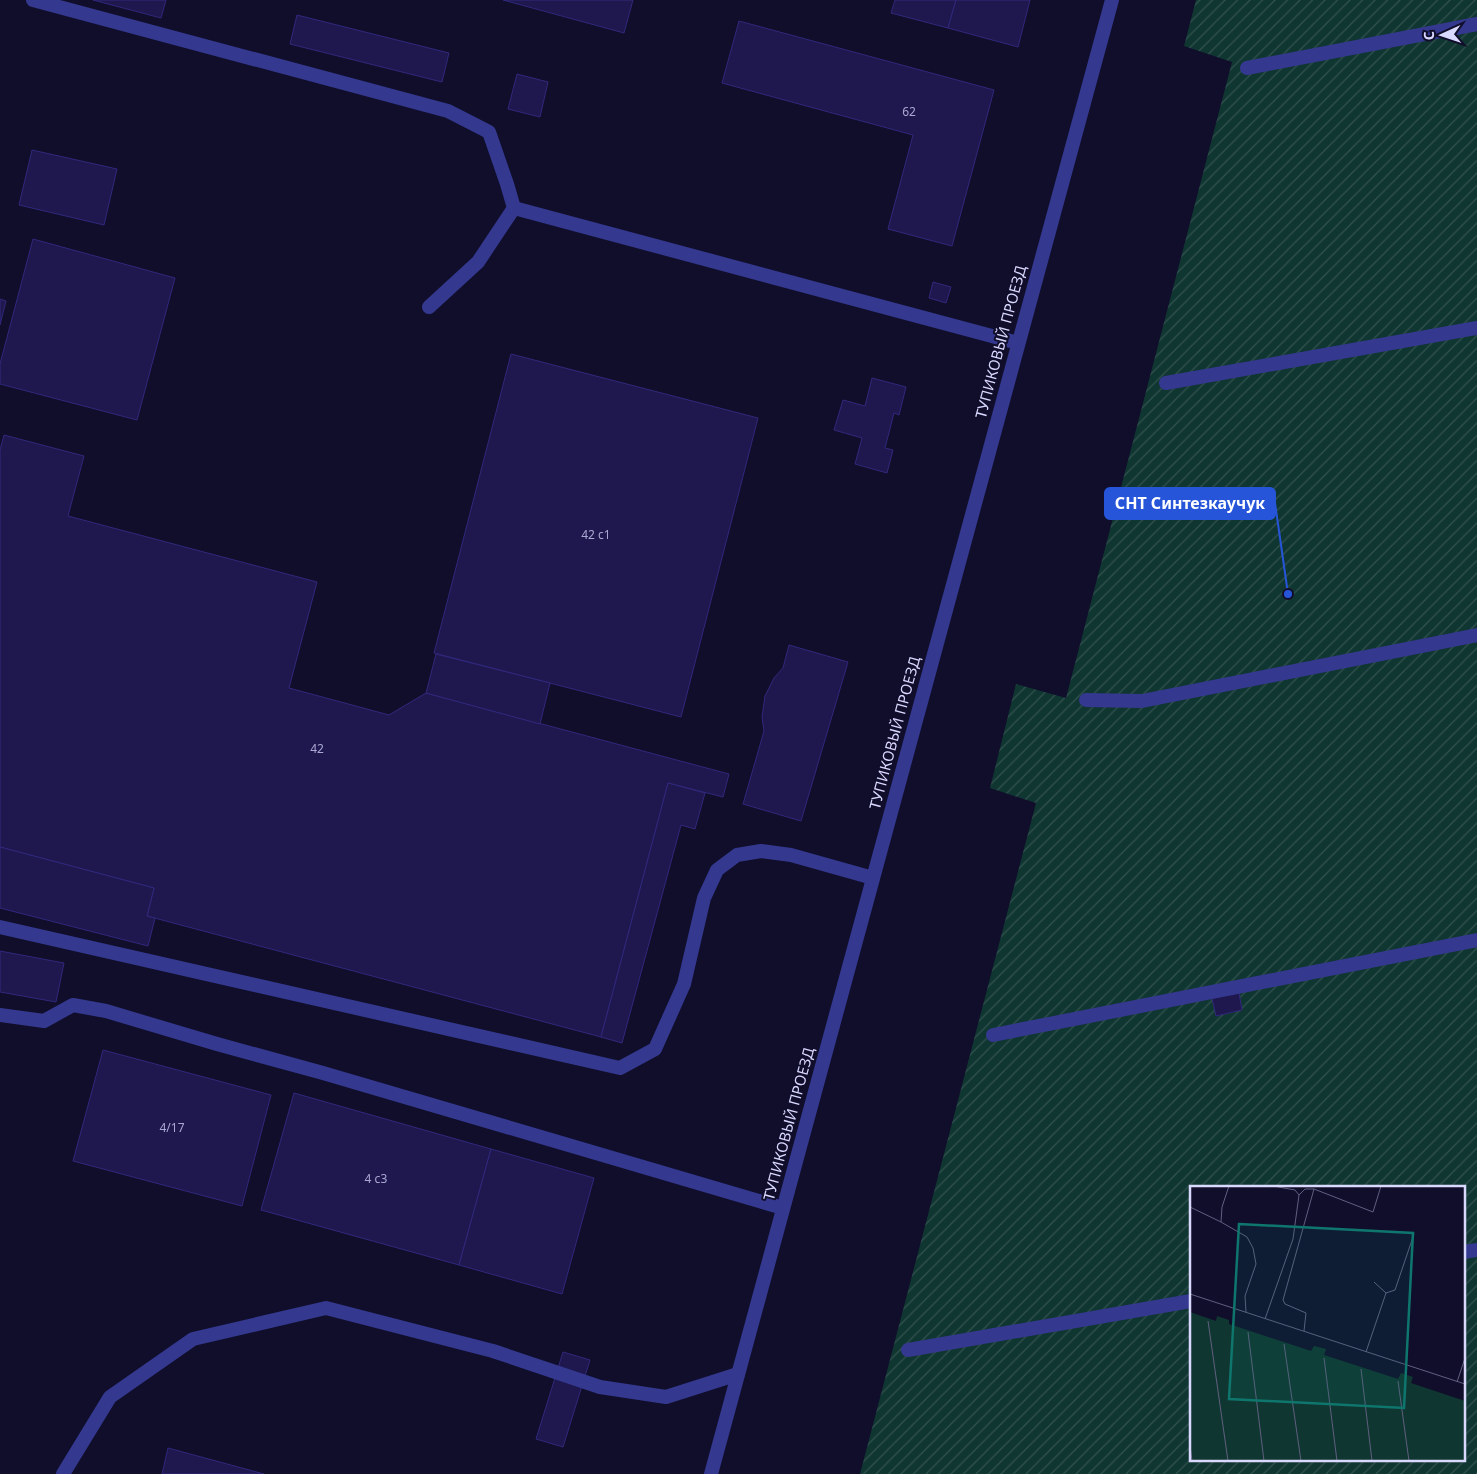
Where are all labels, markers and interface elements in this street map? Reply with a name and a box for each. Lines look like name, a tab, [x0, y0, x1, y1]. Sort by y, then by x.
north arrow	[1417, 10, 1467, 60]
text: С	[1419, 31, 1438, 41]
house number: 62	[902, 103, 916, 120]
street label: ТУПИКОВЫЙ ПРОЕЗД	[970, 263, 1030, 420]
callout: СНТ Синтезкаучук	[1105, 488, 1275, 519]
text: СНТ Синтезкаучук	[1115, 492, 1265, 514]
house number: 42 c1	[581, 526, 611, 543]
street label: ТУПИКОВЫЙ ПРОЕЗД	[864, 654, 924, 811]
house number: 42	[310, 740, 324, 757]
street label: ТУПИКОВЫЙ ПРОЕЗД	[758, 1045, 818, 1202]
house number: 4/17	[159, 1119, 185, 1136]
house number: 4 с3	[365, 1170, 388, 1187]
inset map	[1190, 1186, 1464, 1462]

